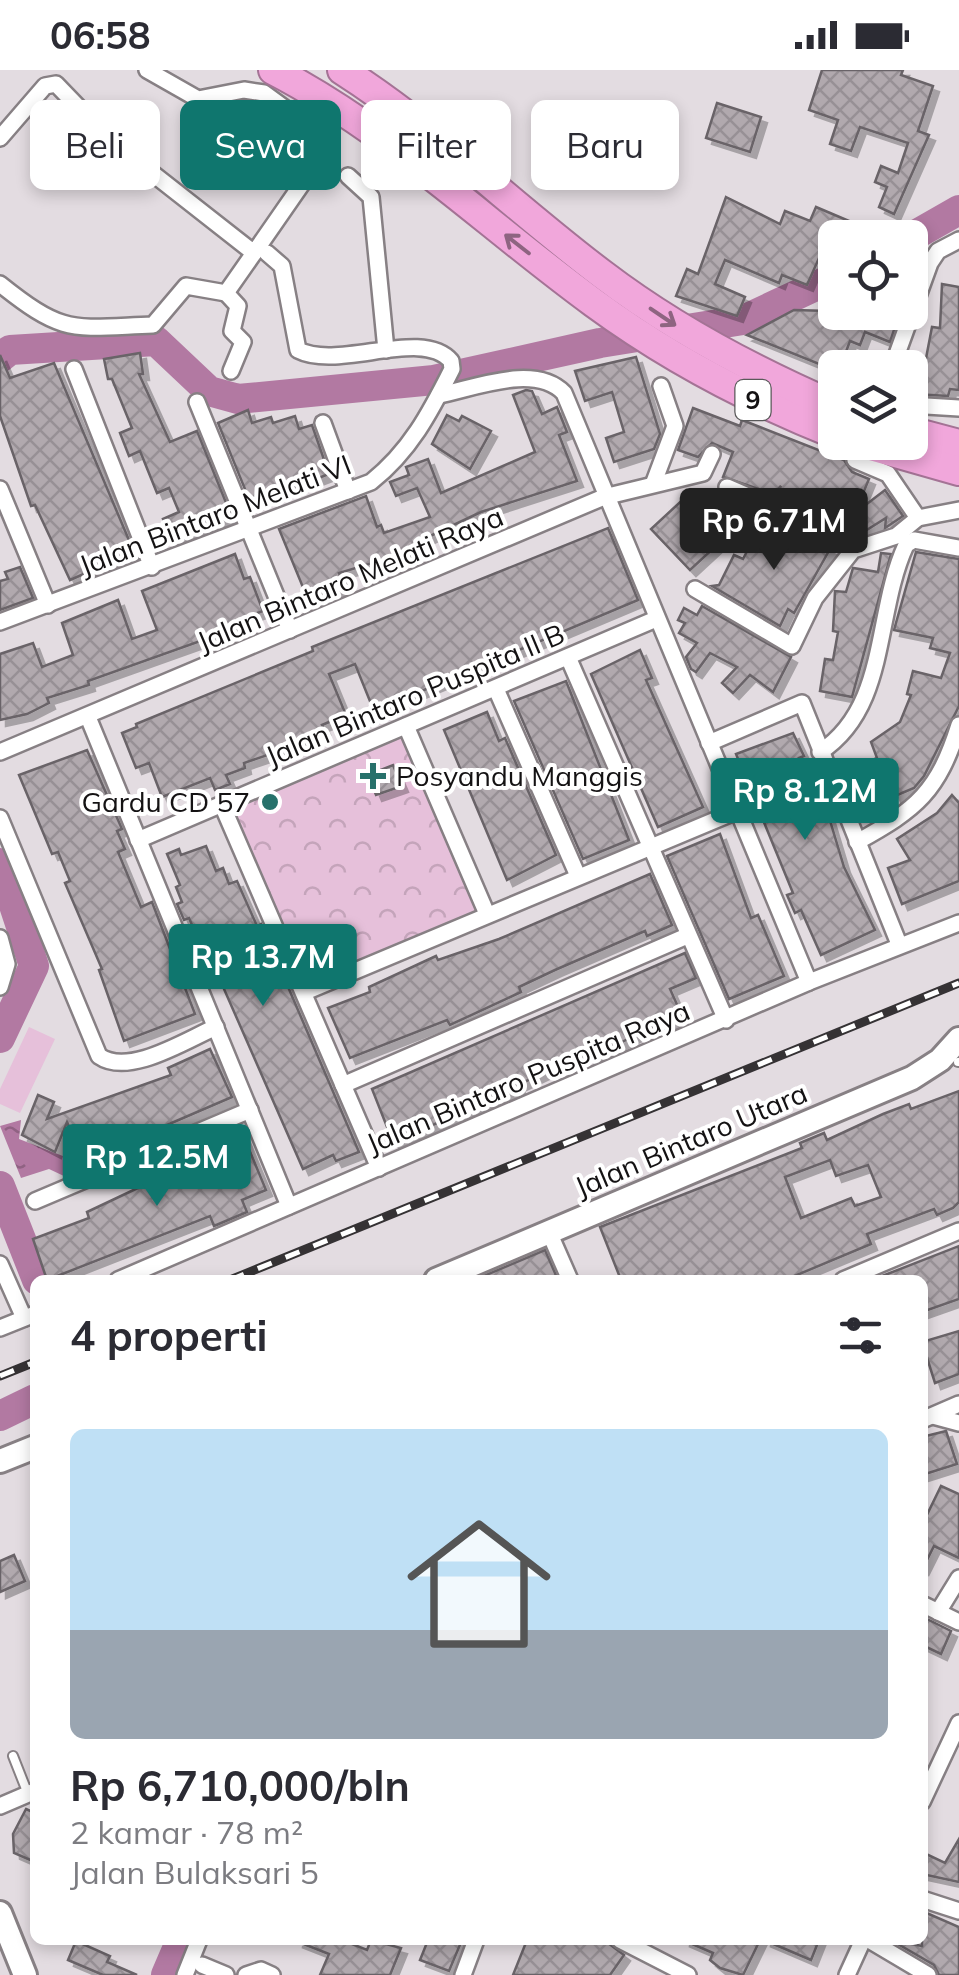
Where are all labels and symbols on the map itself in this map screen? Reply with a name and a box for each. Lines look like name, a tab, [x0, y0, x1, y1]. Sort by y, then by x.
one-way arrow	[504, 233, 531, 254]
one-way arrow	[648, 306, 676, 327]
road number: 9	[736, 380, 770, 420]
street label: Jalan Bintaro Melati VI	[74, 447, 356, 583]
pin: Rp 6.71M	[671, 488, 877, 573]
street label: Jalan Bintaro Melati Raya	[192, 498, 508, 659]
street label: Jalan Bintaro Puspita II B	[260, 616, 570, 773]
place label: Posyandu Manggis	[396, 758, 643, 793]
pin: Rp 8.12M	[702, 758, 908, 843]
marker: Posyandu Manggis	[360, 763, 386, 789]
place label: Gardu CD 57	[82, 784, 250, 819]
marker: Gardu CD 57	[259, 791, 281, 813]
pin: Rp 13.7M	[160, 924, 366, 1009]
street label: Jalan Bintaro Puspita Raya	[361, 992, 695, 1161]
street label: Jalan Bintaro Utara	[569, 1075, 812, 1204]
pin: Rp 12.5M	[54, 1124, 260, 1209]

